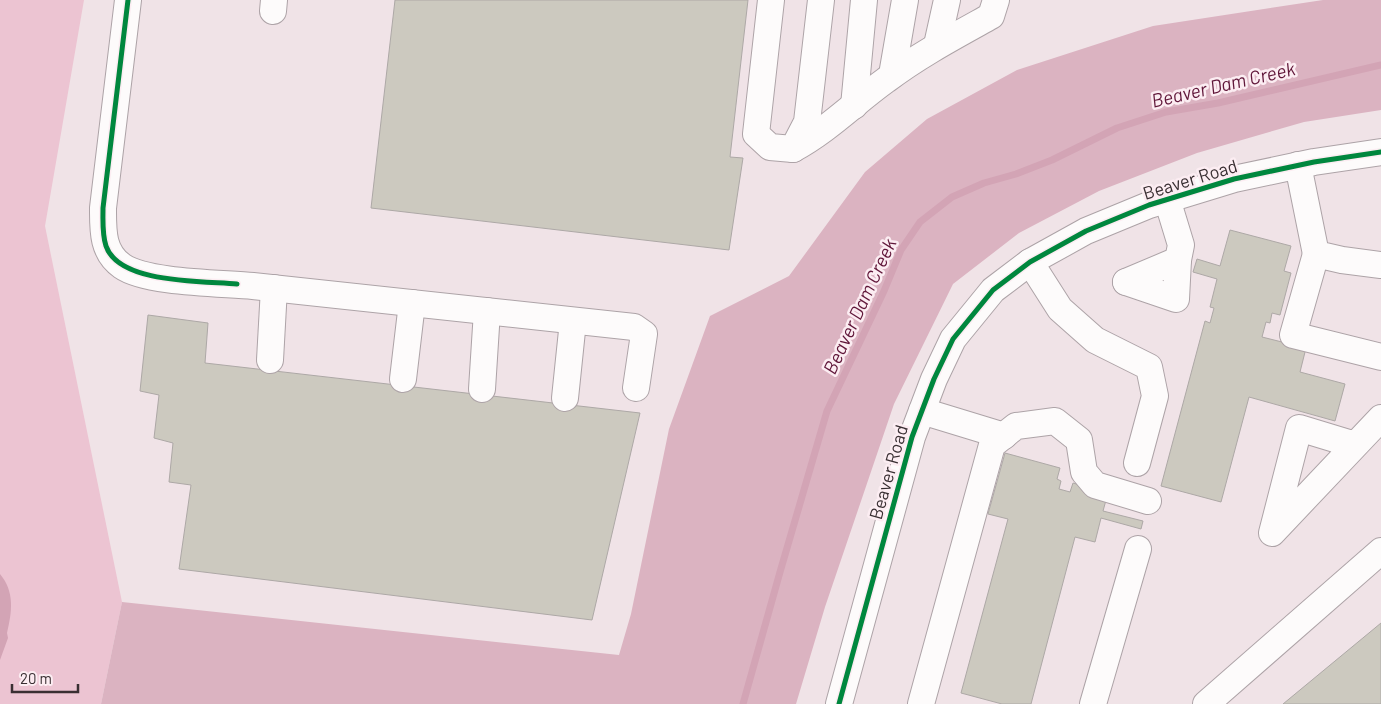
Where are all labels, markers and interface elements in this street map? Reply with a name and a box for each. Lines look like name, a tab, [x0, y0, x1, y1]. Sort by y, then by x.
water label: Beaver Dam Creek	[1149, 56, 1298, 112]
street label: Beaver Road	[1140, 154, 1240, 204]
water label: Beaver Dam Creek	[818, 234, 901, 377]
street label: Beaver Road	[864, 422, 912, 522]
scale bar	[12, 662, 79, 694]
text: 20 m	[20, 669, 52, 687]

